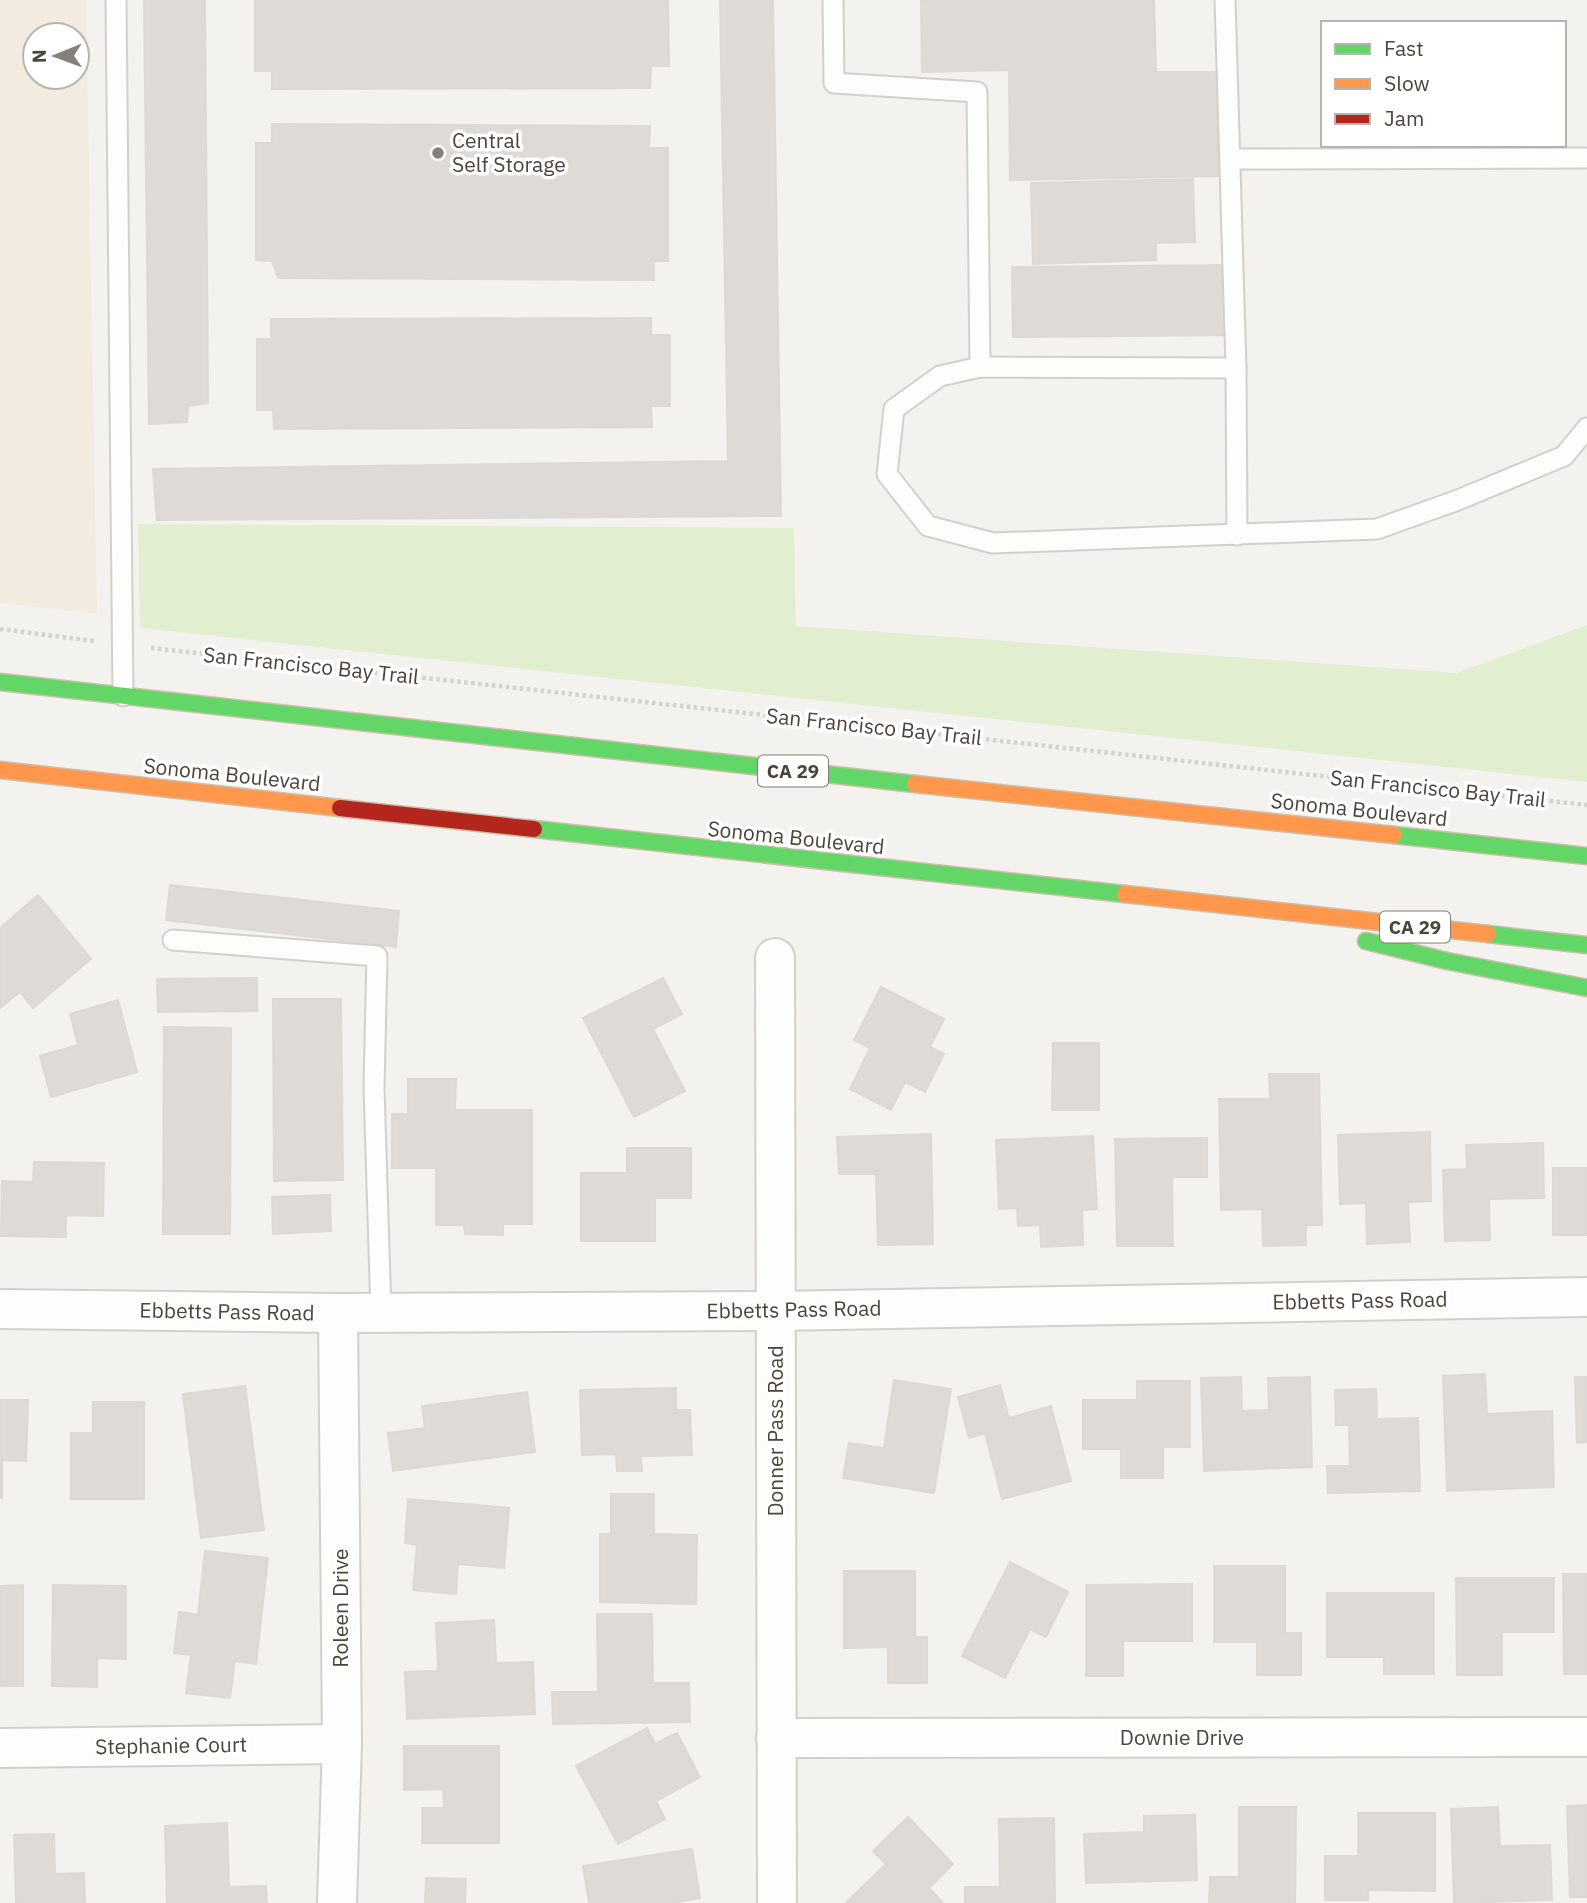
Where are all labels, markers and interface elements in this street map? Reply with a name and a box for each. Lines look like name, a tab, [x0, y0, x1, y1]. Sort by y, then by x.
north arrow	[21, 21, 91, 91]
legend	[1321, 21, 1566, 147]
text: Fast	[1384, 34, 1424, 62]
text: N	[27, 49, 51, 63]
text: Slow	[1384, 69, 1430, 97]
text: Jam	[1384, 104, 1424, 132]
place label: Central Self Storage	[452, 126, 566, 178]
marker: Central Self Storage	[430, 145, 446, 161]
street label: San Francisco Bay Trail	[202, 640, 421, 690]
street label: San Francisco Bay Trail	[765, 701, 984, 751]
street label: Sonoma Boulevard	[142, 751, 322, 797]
road number: CA 29	[758, 756, 828, 786]
street label: San Francisco Bay Trail	[1329, 763, 1548, 813]
street label: Sonoma Boulevard	[1269, 786, 1449, 832]
street label: Sonoma Boulevard	[706, 814, 886, 860]
road number: CA 29	[1380, 911, 1450, 942]
street label: Ebbetts Pass Road	[1272, 1284, 1448, 1316]
street label: Ebbetts Pass Road	[706, 1293, 882, 1325]
street label: Ebbetts Pass Road	[139, 1295, 315, 1327]
street label: Donner Pass Road	[761, 1345, 789, 1517]
street label: Roleen Drive	[326, 1548, 354, 1668]
street label: Downie Drive	[1120, 1723, 1244, 1751]
street label: Stephanie Court	[95, 1730, 247, 1760]

